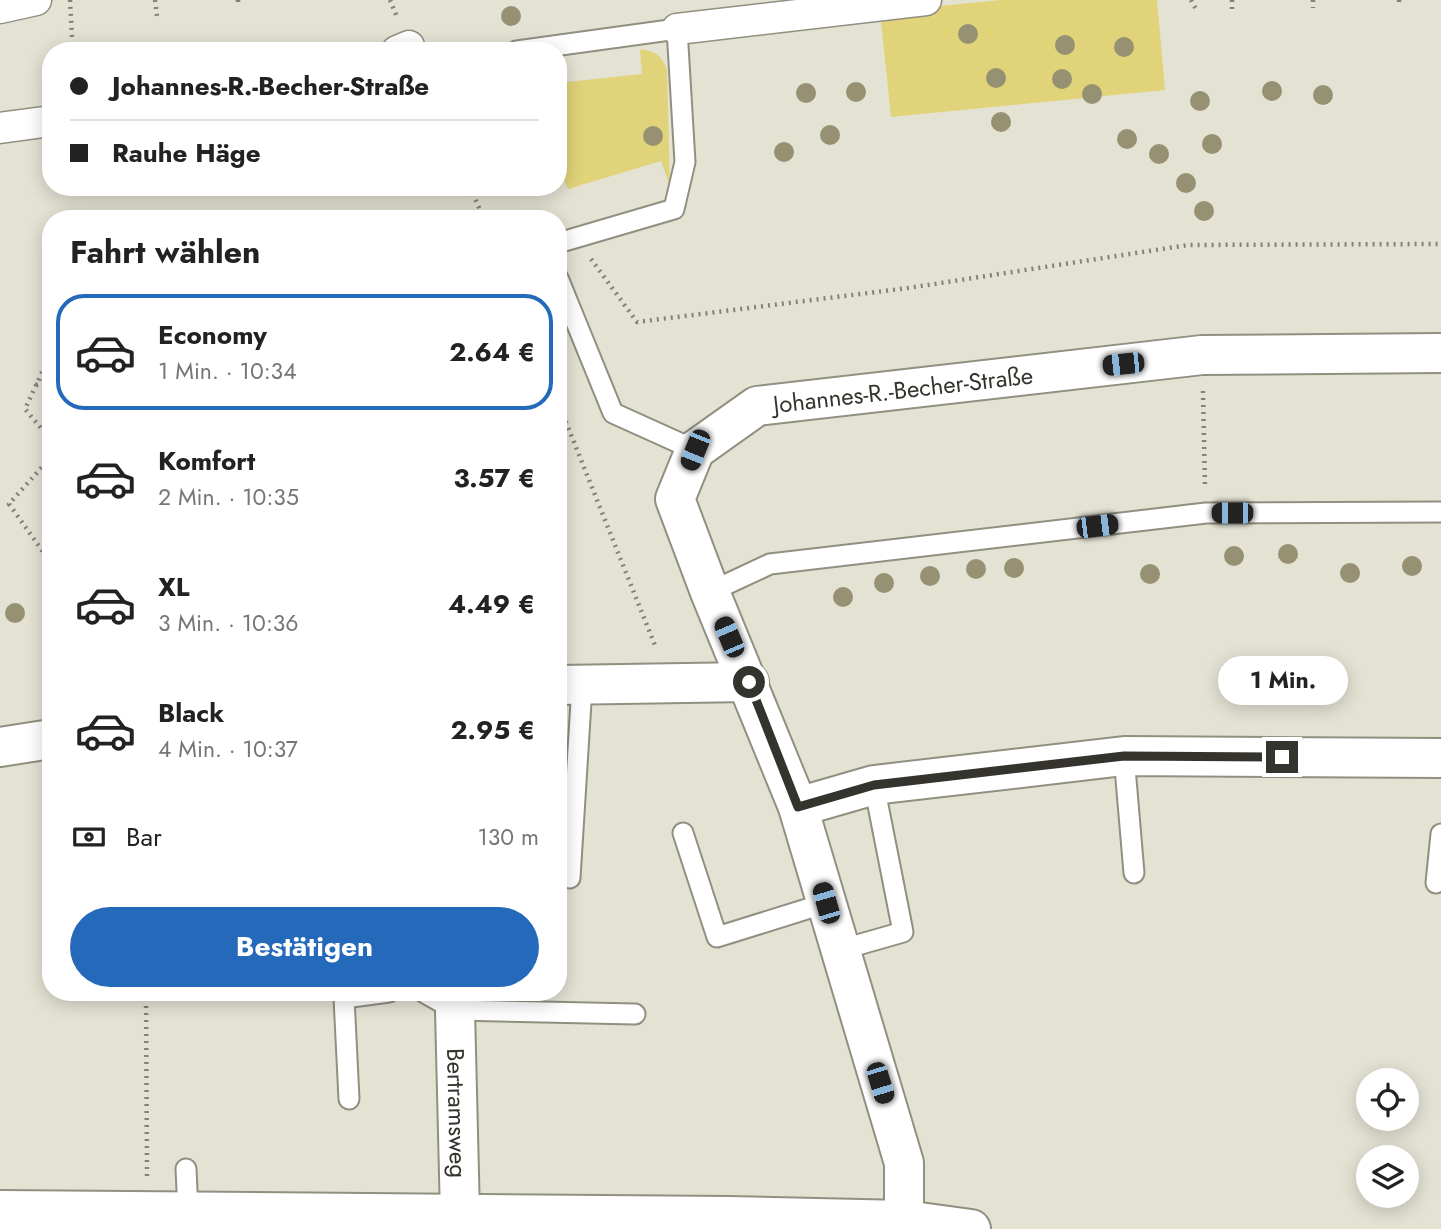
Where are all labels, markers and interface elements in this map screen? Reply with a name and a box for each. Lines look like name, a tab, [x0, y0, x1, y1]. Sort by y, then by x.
text: Johannes-R.-Becher-Straße	[112, 67, 429, 105]
text: Rauhe Häge	[112, 134, 261, 172]
text: Fahrt wählen	[70, 229, 260, 275]
text: Economy	[158, 316, 267, 354]
icon: car	[74, 321, 137, 384]
text: 2.64 €	[449, 333, 535, 371]
car	[1102, 351, 1145, 377]
text: 1 Min. · 10:34	[158, 354, 297, 388]
street label: Johannes-R.-Becher-Straße	[768, 357, 1035, 422]
car	[678, 427, 713, 473]
text: Komfort	[158, 442, 255, 480]
icon: car	[74, 447, 137, 510]
text: 3.57 €	[454, 459, 535, 497]
text: 2 Min. · 10:35	[158, 480, 299, 514]
car	[1212, 503, 1254, 524]
car	[1075, 513, 1120, 539]
text: XL	[158, 568, 190, 606]
icon: car	[74, 573, 137, 636]
text: 4.49 €	[448, 585, 535, 623]
text: 3 Min. · 10:36	[158, 606, 299, 640]
car	[712, 614, 747, 660]
callout: 1 Min.	[1217, 656, 1347, 704]
text: 1 Min.	[1250, 663, 1316, 697]
route start	[733, 666, 765, 698]
text: Black	[158, 694, 224, 732]
icon: car	[74, 699, 137, 762]
text: 2.95 €	[451, 711, 535, 749]
text: 4 Min. · 10:37	[158, 732, 298, 766]
route end	[1266, 741, 1298, 773]
icon: cash	[70, 818, 108, 856]
text: Bar	[126, 818, 162, 856]
text: 130 m	[477, 820, 539, 854]
car	[811, 880, 842, 926]
button: Bestätigen	[70, 907, 539, 987]
street label: Bertramsweg	[438, 1048, 477, 1178]
car	[864, 1060, 897, 1106]
map controls	[1356, 1068, 1419, 1208]
button: locate	[1356, 1068, 1419, 1131]
button: layers	[1356, 1145, 1419, 1208]

